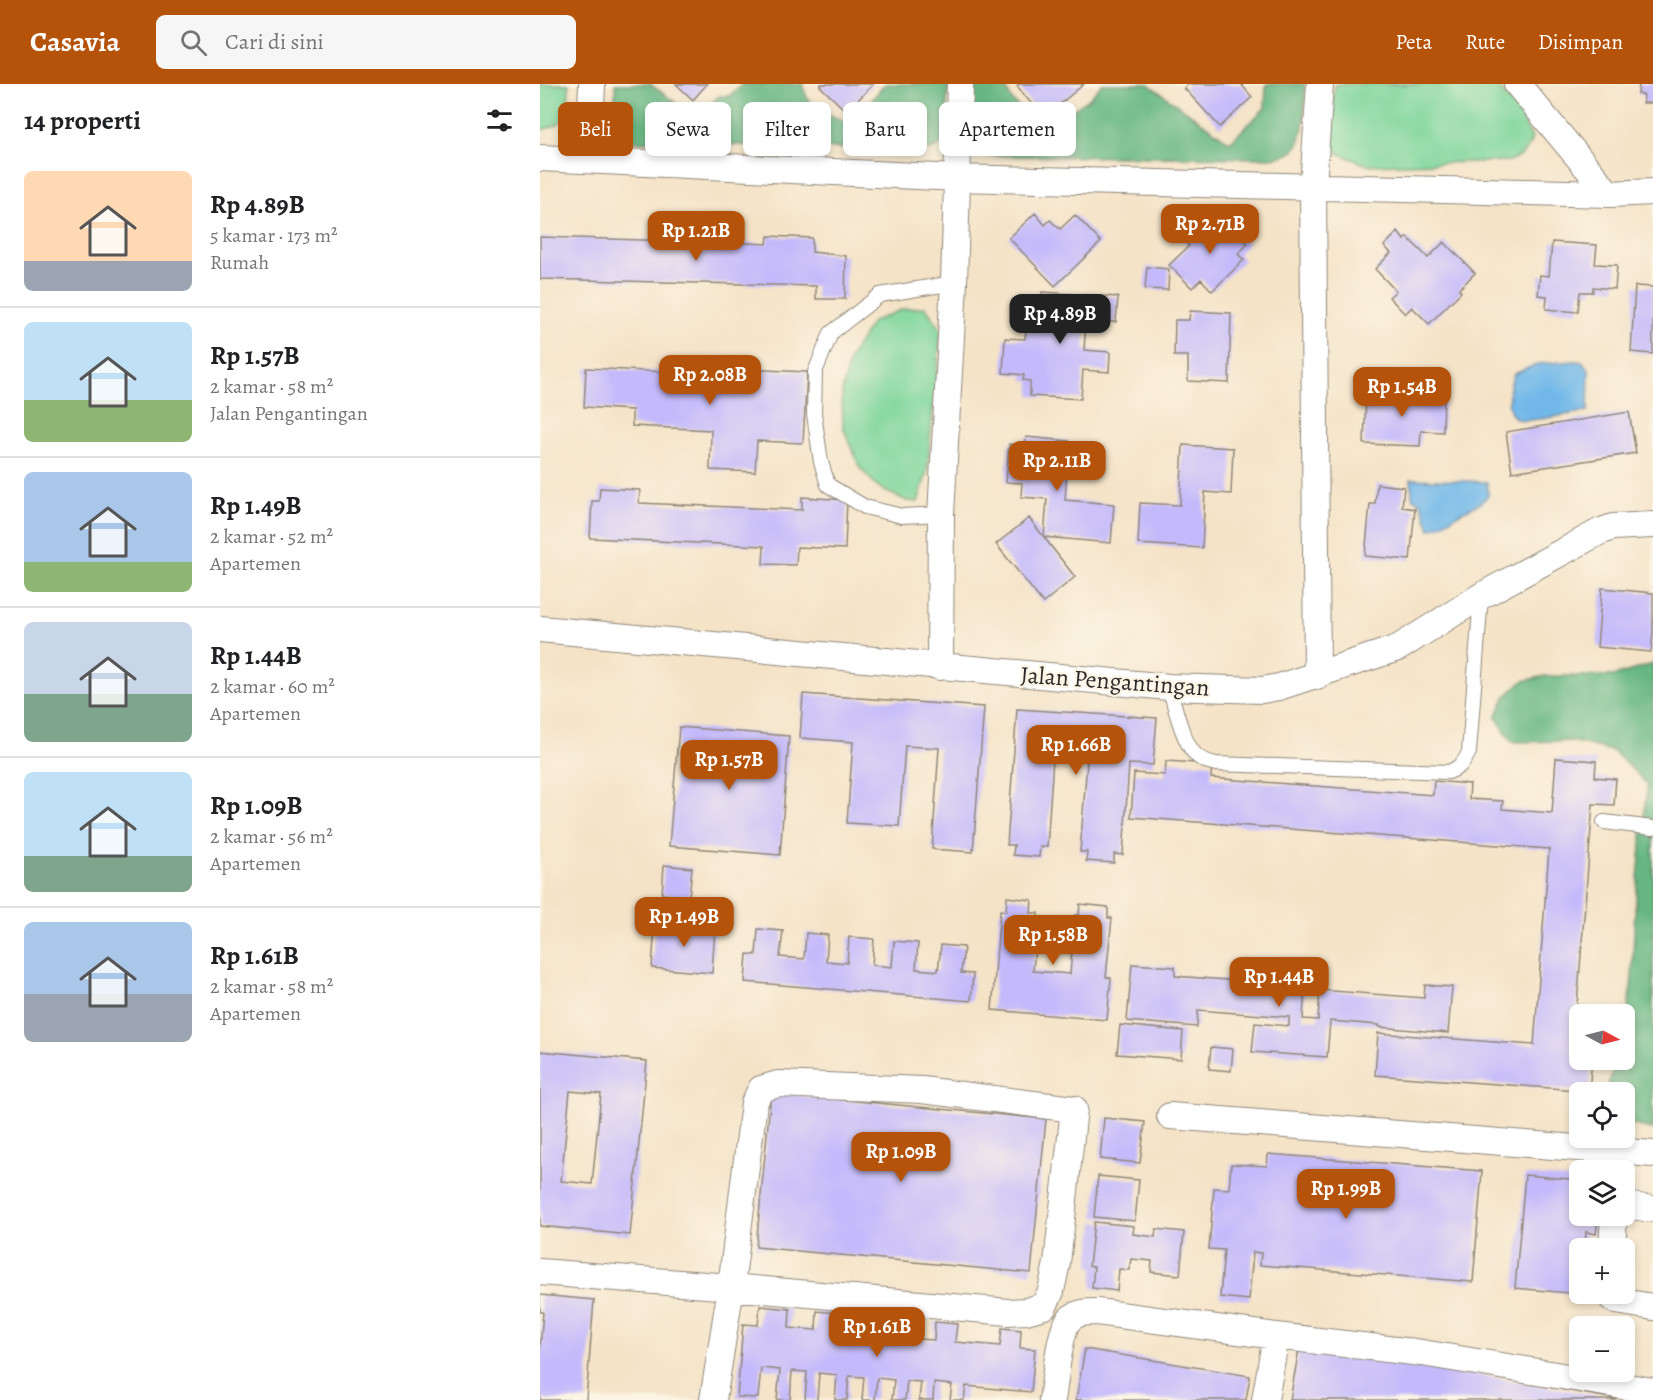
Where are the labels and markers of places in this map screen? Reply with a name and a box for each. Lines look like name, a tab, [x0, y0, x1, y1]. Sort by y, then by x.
pin: Rp 2.71B	[1148, 204, 1272, 255]
pin: Rp 1.21B	[634, 211, 758, 262]
pin: Rp 4.89B	[998, 294, 1122, 345]
pin: Rp 2.08B	[648, 355, 772, 406]
pin: Rp 1.54B	[1340, 367, 1464, 418]
pin: Rp 2.11B	[995, 441, 1119, 492]
pin: Rp 1.66B	[1014, 725, 1138, 776]
pin: Rp 1.57B	[667, 740, 791, 791]
pin: Rp 1.49B	[622, 897, 746, 948]
pin: Rp 1.58B	[991, 915, 1115, 966]
pin: Rp 1.44B	[1217, 957, 1341, 1008]
pin: Rp 1.09B	[839, 1132, 963, 1183]
pin: Rp 1.99B	[1284, 1169, 1408, 1220]
pin: Rp 1.61B	[815, 1307, 939, 1358]

